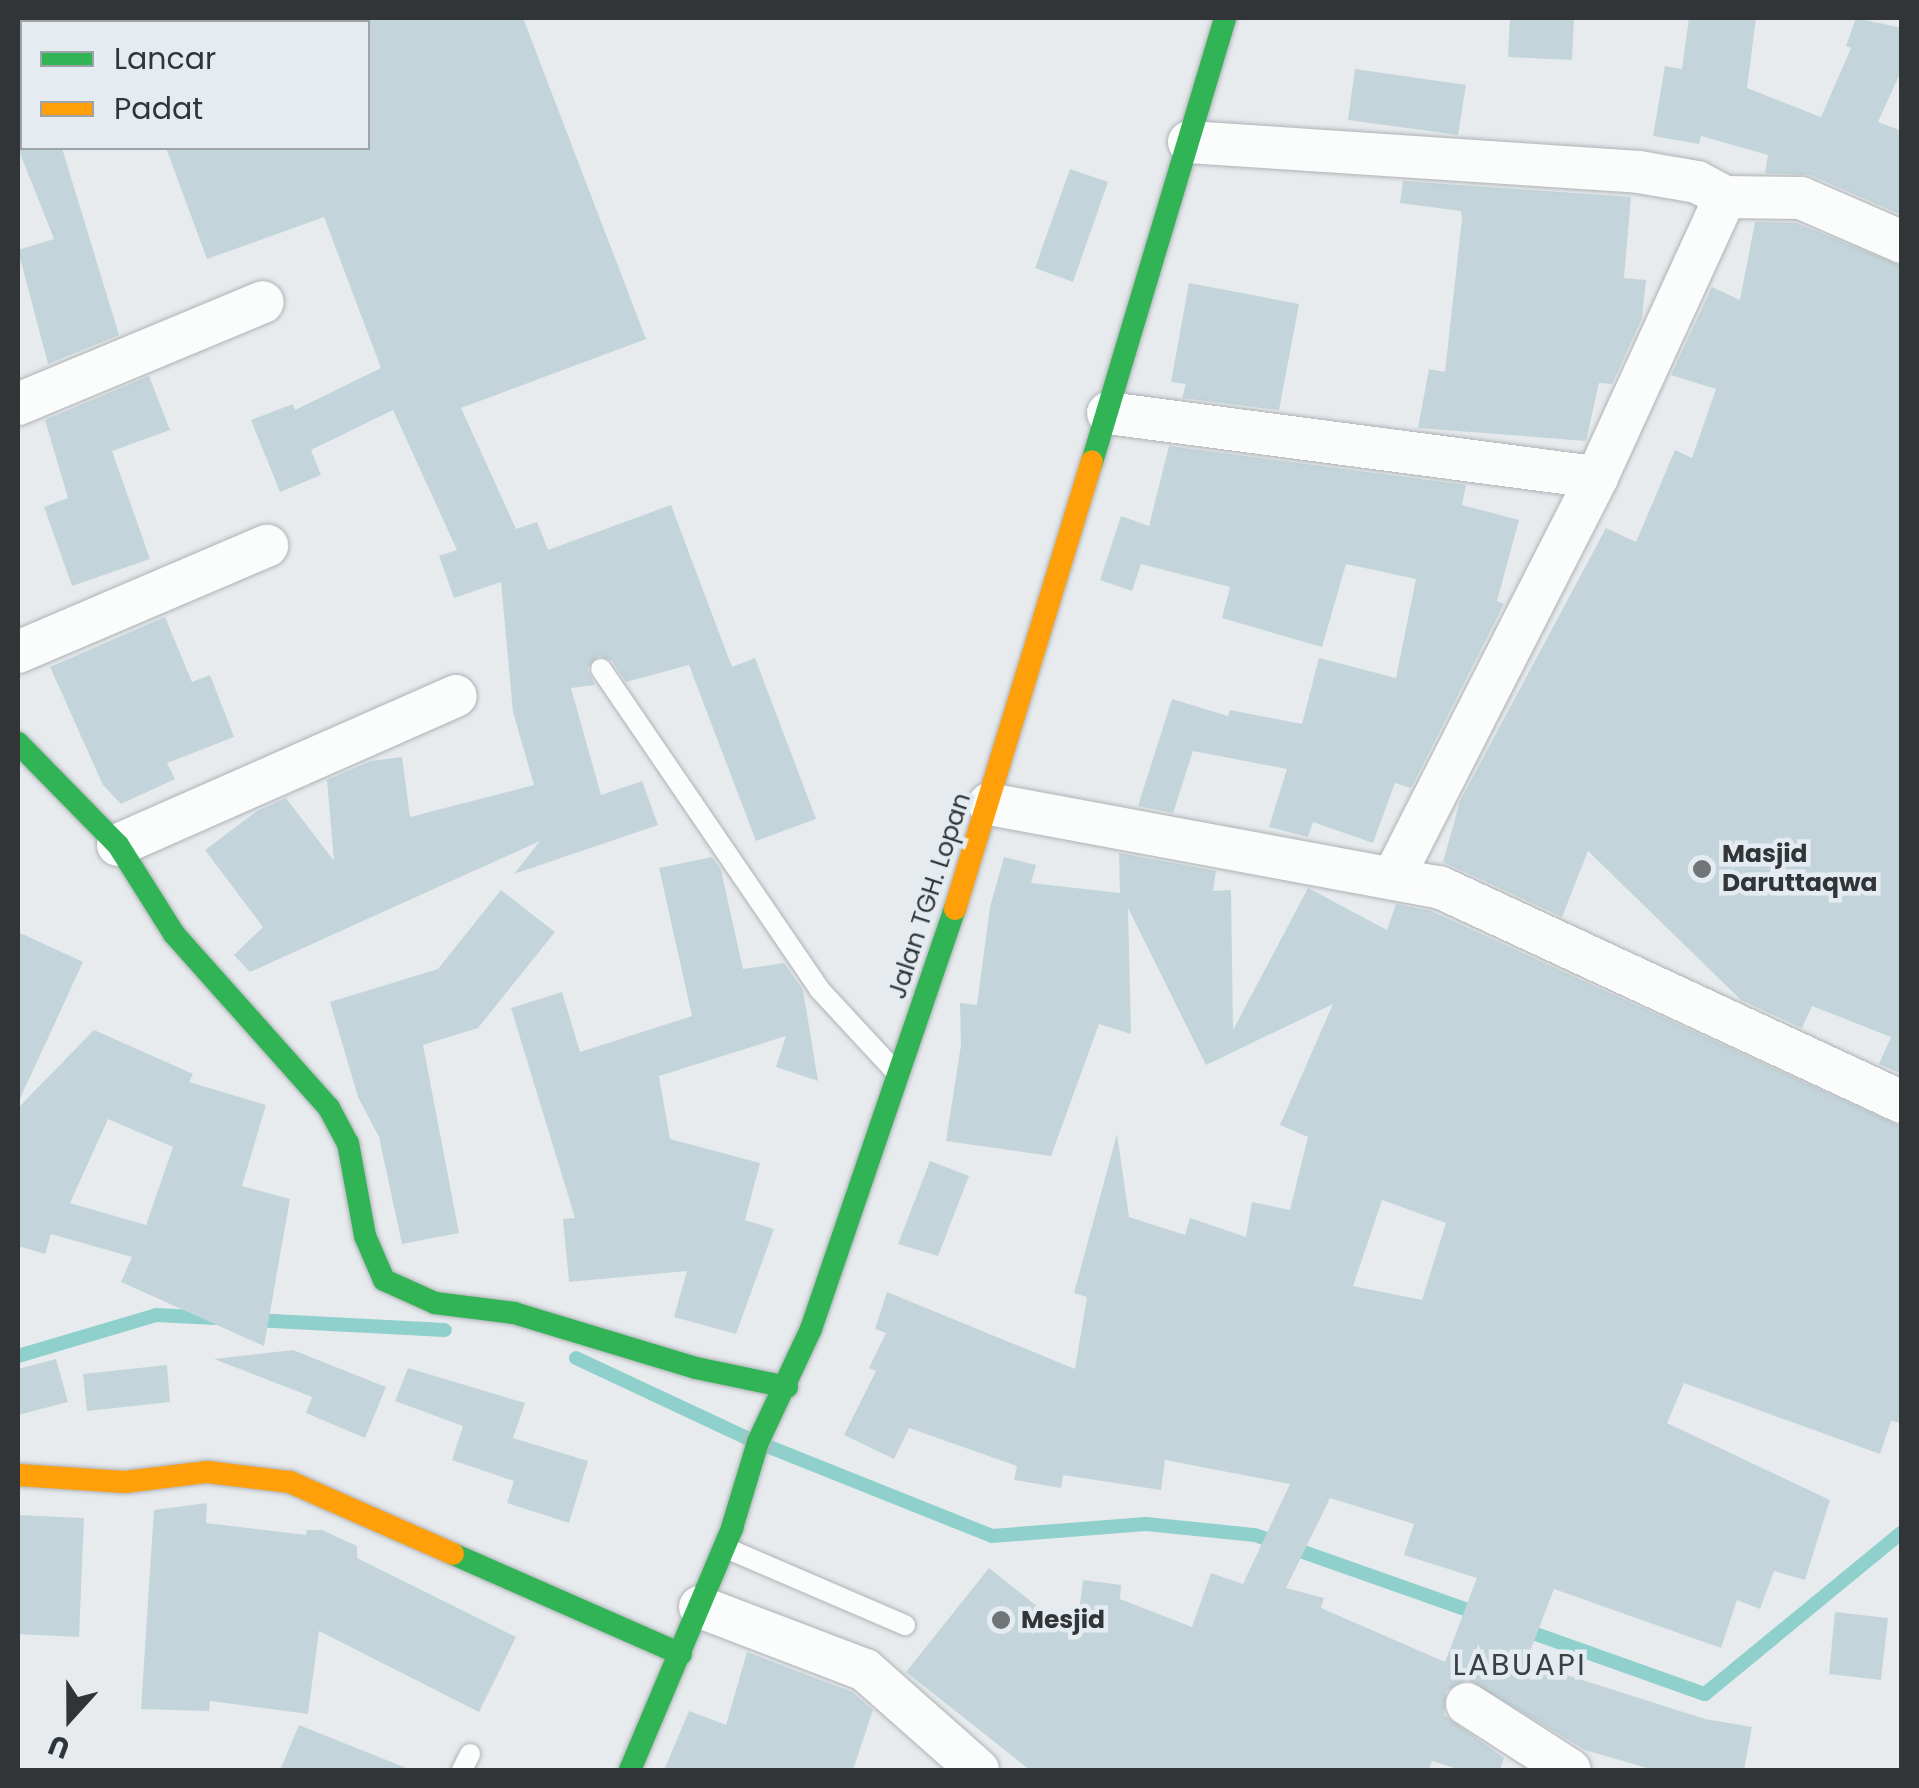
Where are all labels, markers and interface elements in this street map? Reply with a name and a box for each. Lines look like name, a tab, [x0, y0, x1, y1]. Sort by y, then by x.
legend	[20, 20, 370, 150]
text: Lancar	[114, 37, 216, 80]
text: Padat	[114, 87, 203, 130]
street label: Jalan TGH. Lopan	[883, 789, 977, 1003]
place label: Masjid Daruttaqwa	[1722, 840, 1878, 899]
marker: Masjid Daruttaqwa	[1691, 858, 1713, 880]
place label: Mesjid	[1021, 1605, 1105, 1635]
marker: Mesjid	[990, 1609, 1012, 1631]
district label: LABUAPI	[1453, 1647, 1587, 1683]
north arrow	[20, 1668, 120, 1768]
text: U	[43, 1725, 75, 1768]

